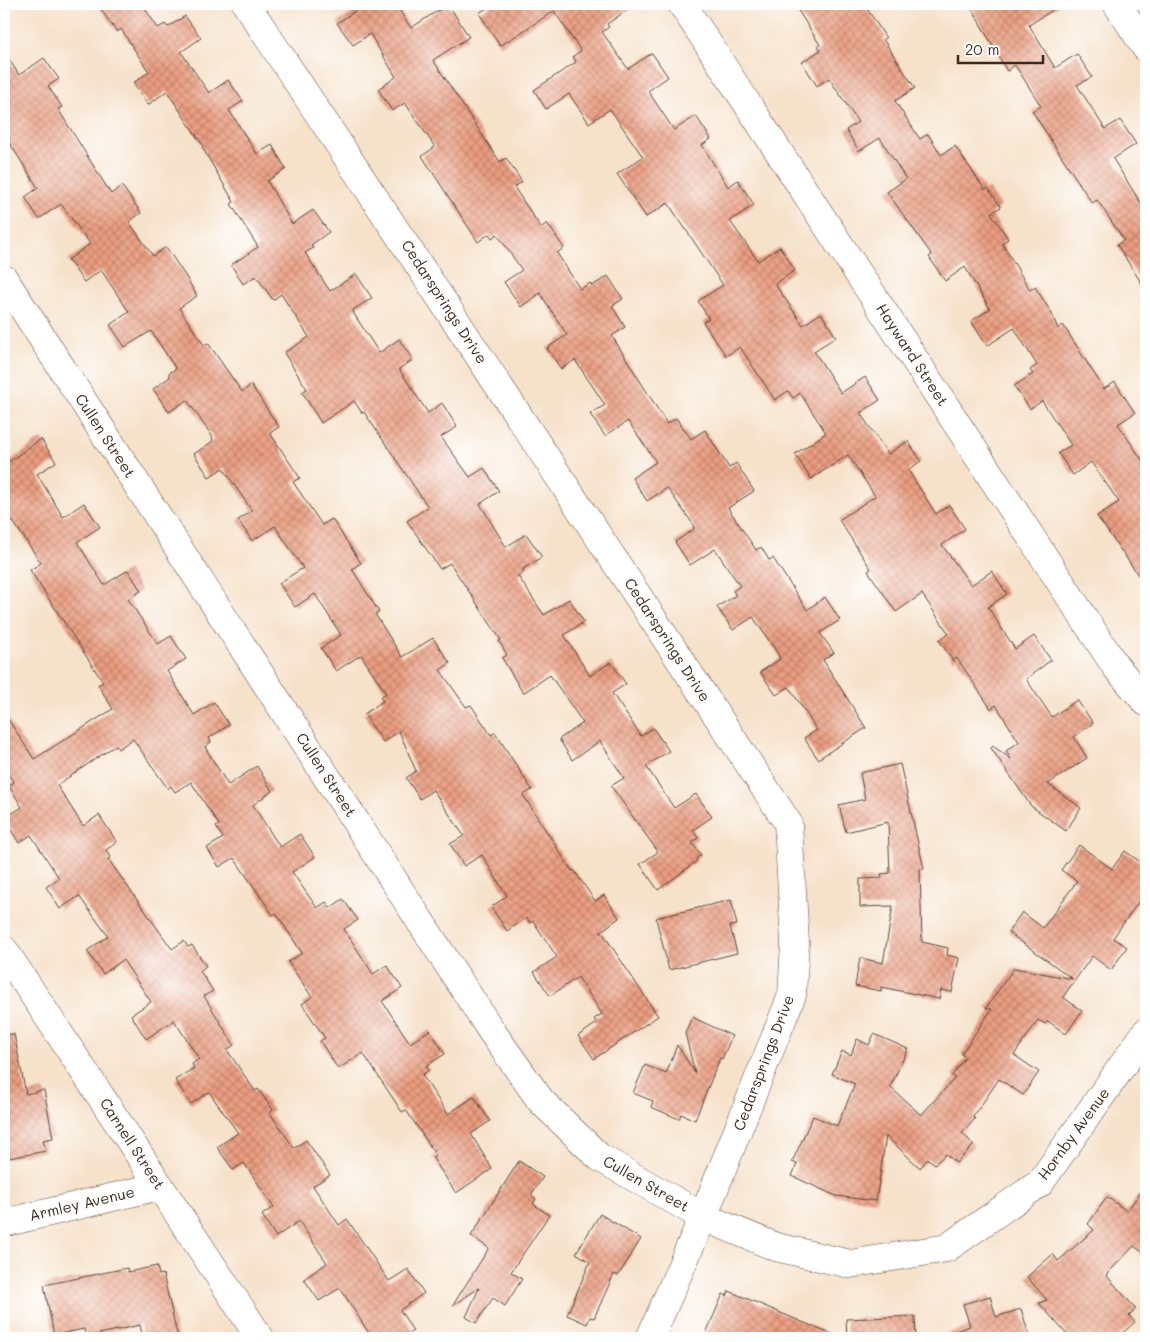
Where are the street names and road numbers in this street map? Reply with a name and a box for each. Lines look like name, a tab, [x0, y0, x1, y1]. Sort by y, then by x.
street label: Cedarsprings Drive	[397, 236, 492, 367]
street label: Hayward Street	[872, 299, 953, 410]
street label: Cullen Street	[71, 390, 141, 481]
street label: Cedarsprings Drive	[620, 574, 715, 705]
street label: Cullen Street	[292, 729, 362, 820]
street label: Cedarsprings Drive	[728, 992, 798, 1133]
street label: Hornby Avenue	[1033, 1083, 1113, 1184]
street label: Carnell Street	[96, 1094, 170, 1193]
street label: Cullen Street	[600, 1150, 693, 1216]
street label: Armley Avenue	[27, 1181, 136, 1225]

